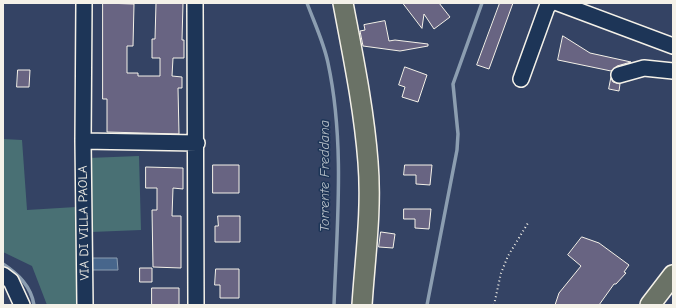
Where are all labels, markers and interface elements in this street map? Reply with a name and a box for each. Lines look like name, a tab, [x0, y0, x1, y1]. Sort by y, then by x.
water label: Torrente Freddana	[317, 120, 333, 232]
street label: VIA DI VILLA PAOLA	[75, 165, 93, 281]

